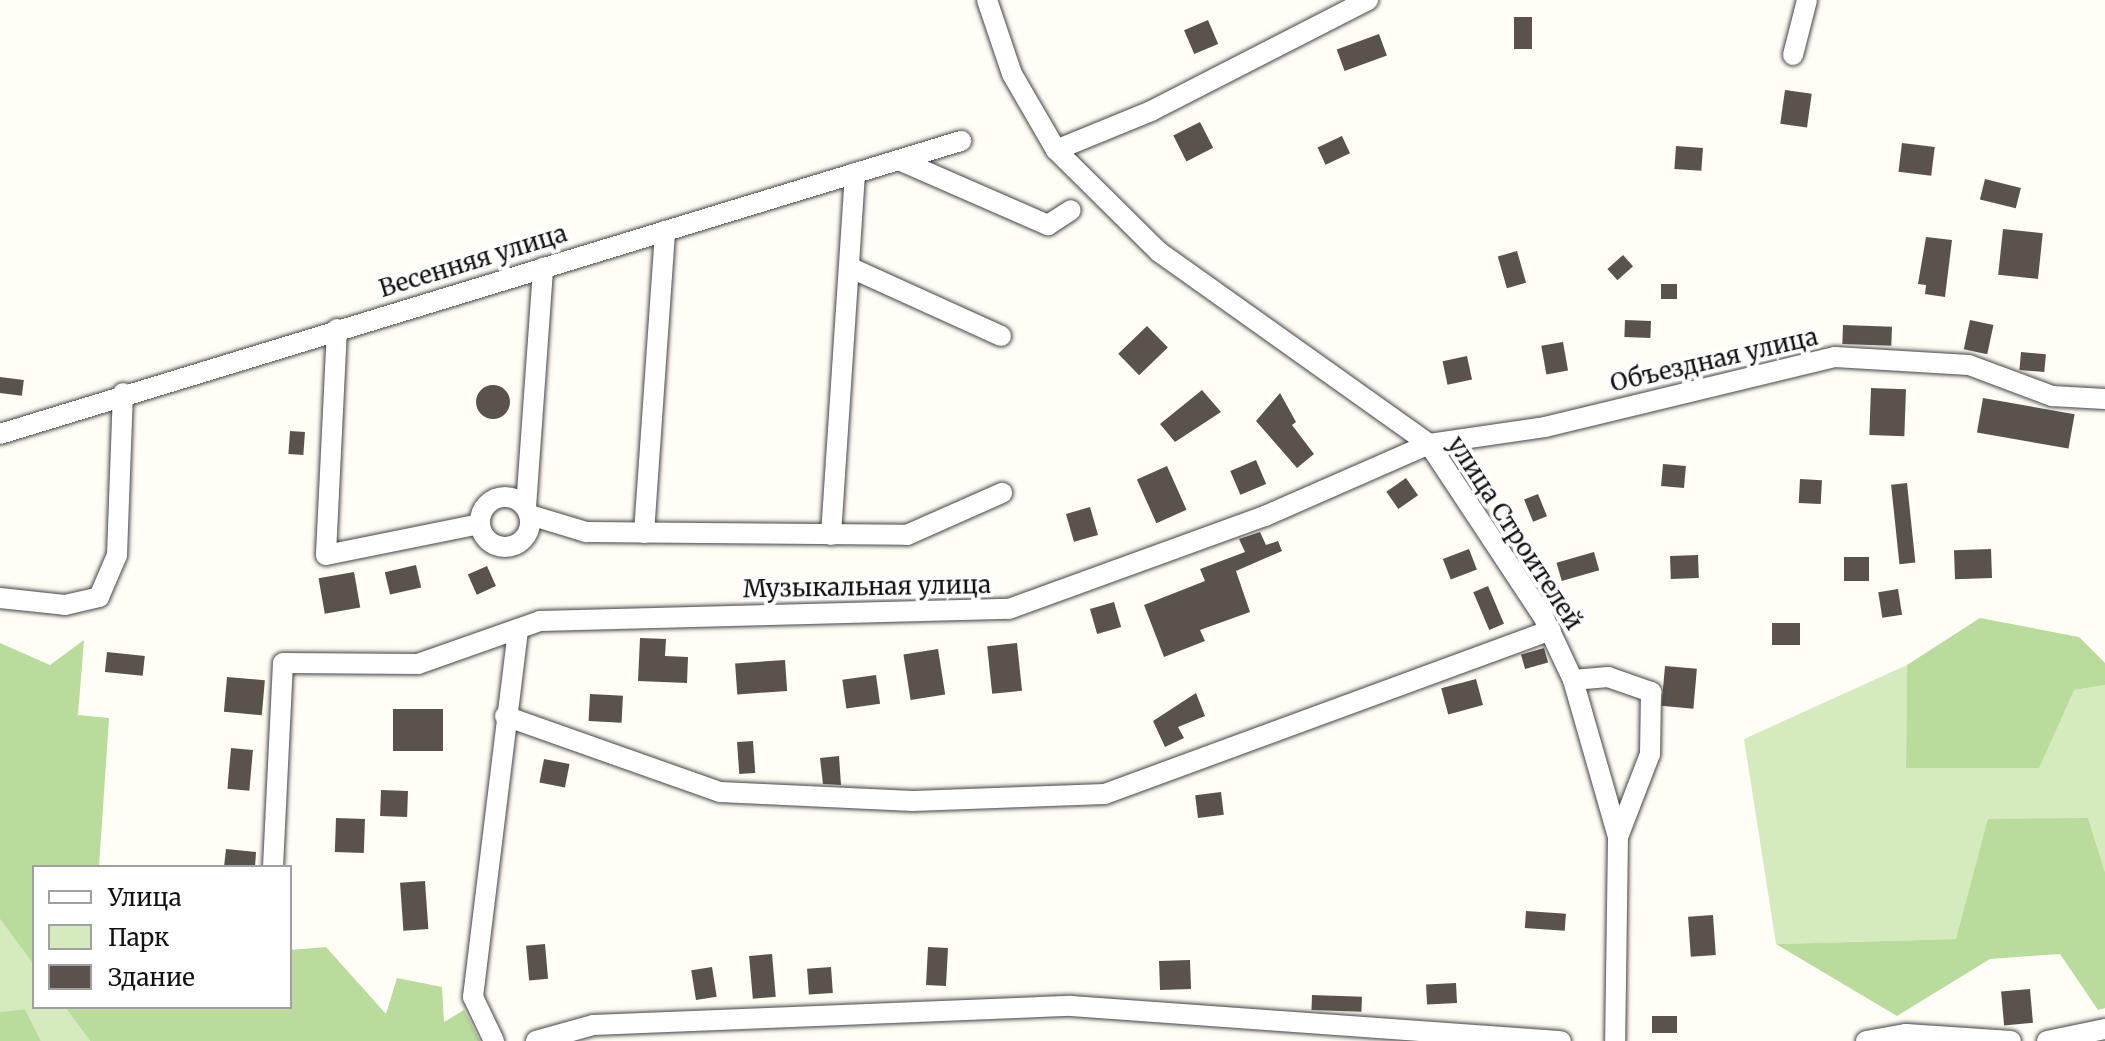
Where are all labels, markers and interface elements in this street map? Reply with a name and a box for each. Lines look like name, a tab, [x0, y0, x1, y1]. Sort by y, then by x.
street label: Весенняя улица	[376, 219, 570, 303]
street label: Объездная улица	[1607, 322, 1821, 398]
street label: улица Строителей	[1442, 431, 1588, 635]
street label: Музыкальная улица	[743, 570, 991, 604]
legend	[32, 865, 292, 1009]
text: Улица	[108, 882, 182, 913]
text: Парк	[108, 922, 169, 953]
text: Здание	[108, 962, 195, 993]

